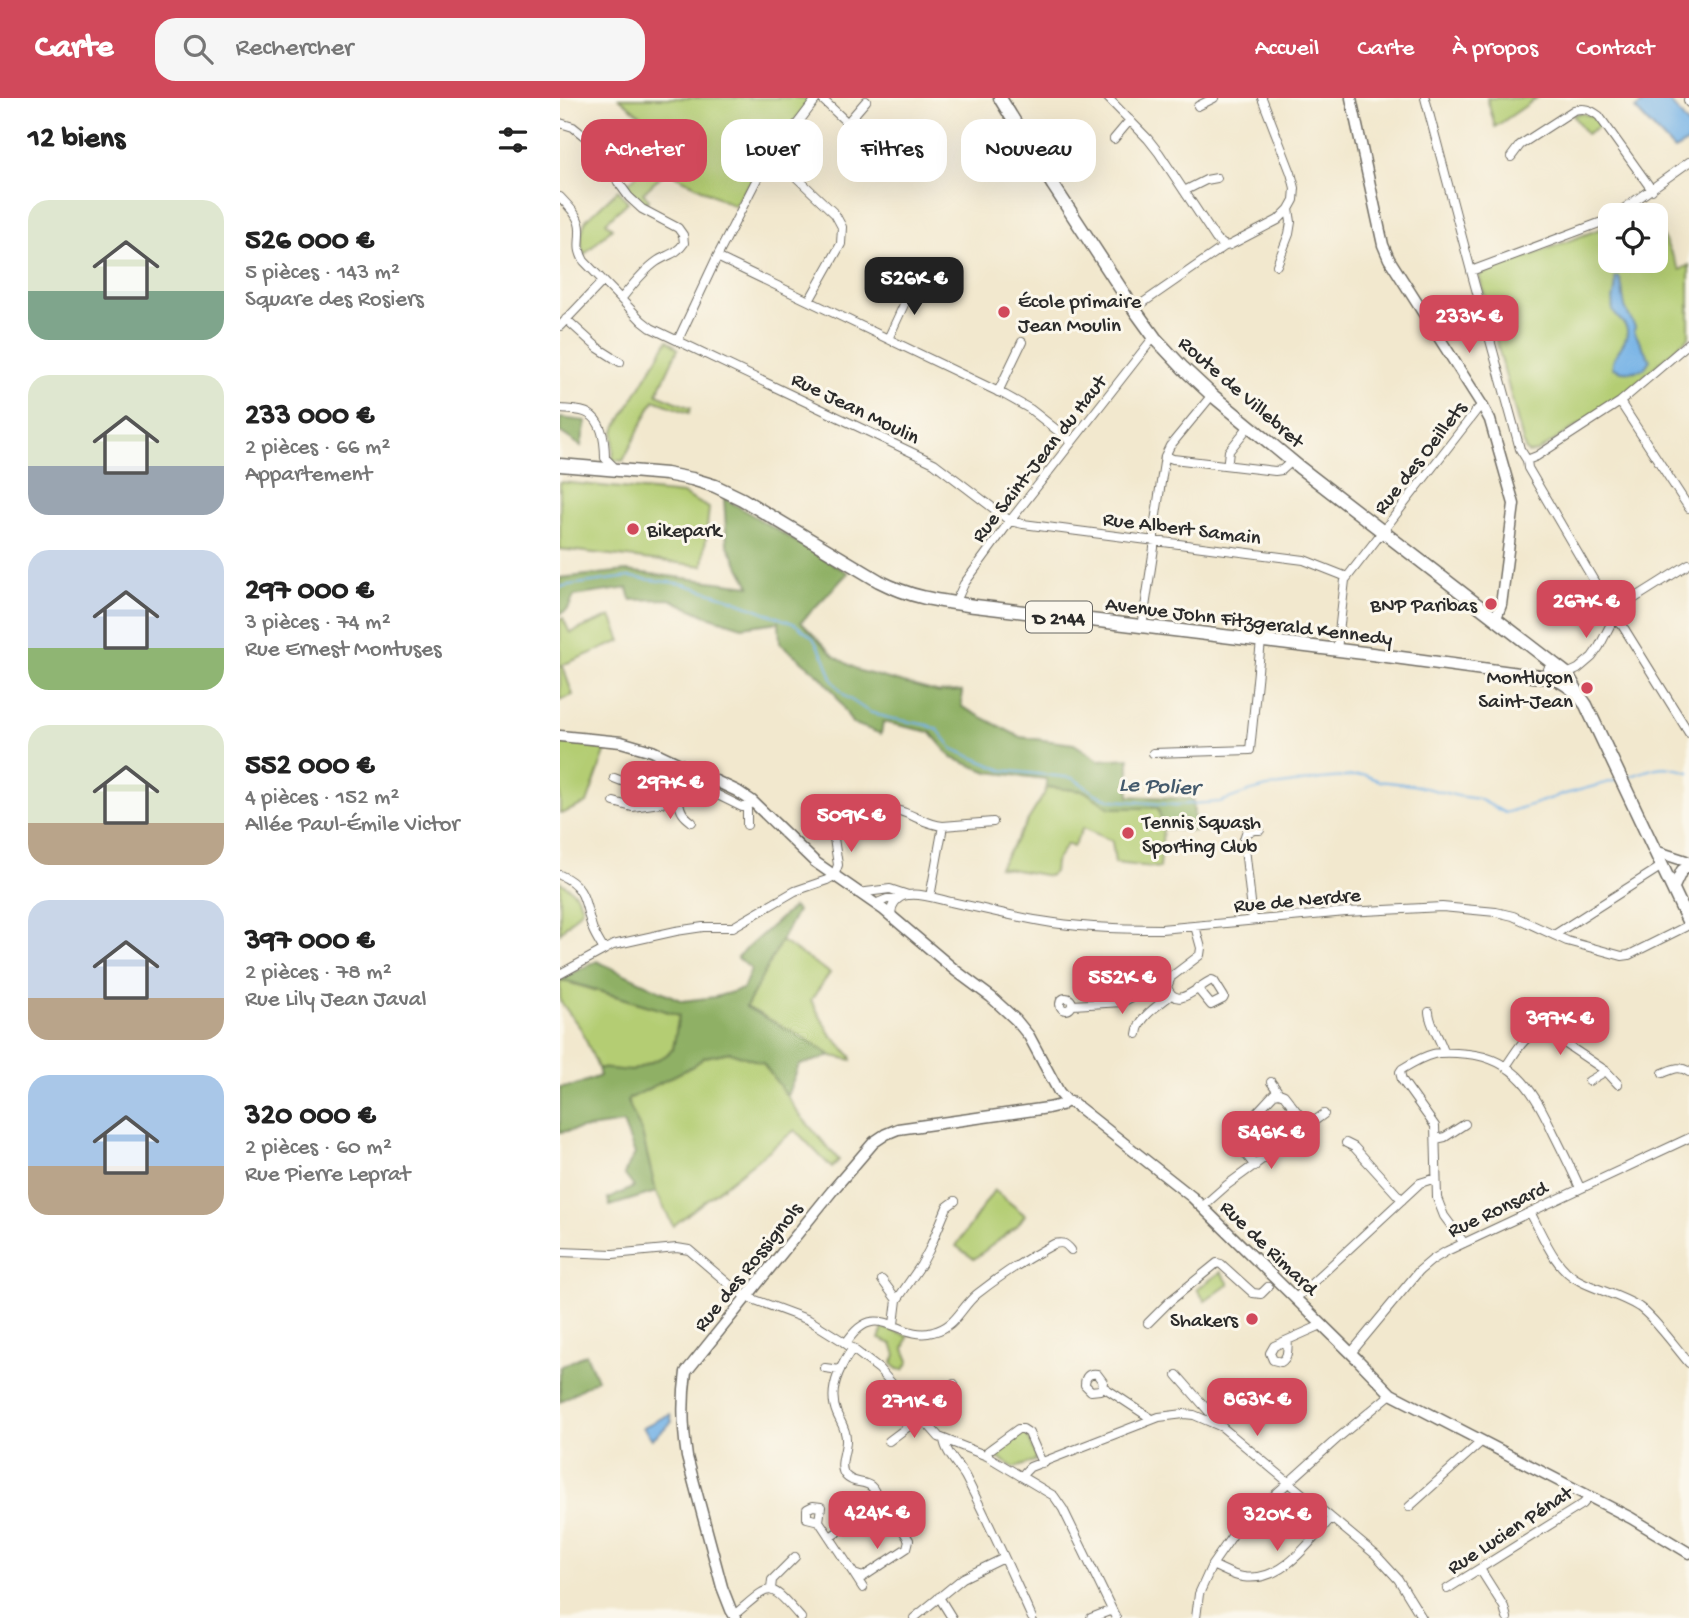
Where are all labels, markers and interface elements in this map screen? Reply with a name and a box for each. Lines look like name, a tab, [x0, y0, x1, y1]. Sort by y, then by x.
search box	[155, 18, 645, 81]
text: Carte	[35, 30, 113, 68]
icon: search	[179, 30, 217, 68]
text: Rechercher	[235, 34, 353, 65]
text: Accueil	[1255, 35, 1319, 64]
text: Carte	[1357, 35, 1414, 64]
text: À propos	[1452, 35, 1538, 64]
text: Contact	[1576, 35, 1654, 64]
chip: Acheter	[581, 119, 707, 182]
chip: Louer	[721, 119, 823, 182]
chip: Filtres	[837, 119, 947, 182]
chip: Nouveau	[961, 119, 1096, 182]
icon: filters	[494, 121, 532, 159]
text: 12 biens	[28, 123, 125, 158]
map controls	[1598, 203, 1668, 273]
button: locate	[1598, 203, 1668, 273]
text: 526 000 €	[245, 225, 374, 260]
icon: home	[84, 228, 168, 312]
pin: 526K €	[857, 258, 971, 317]
text: 5 pièces · 143 m²	[245, 260, 400, 287]
text: 526K €	[881, 266, 947, 293]
text: Square des Rosiers	[245, 287, 424, 314]
place label: École primaire Jean Moulin	[1018, 291, 1142, 340]
pin: 233K €	[1412, 296, 1526, 355]
marker: École primaire Jean Moulin	[996, 304, 1012, 320]
text: 233K €	[1436, 304, 1502, 331]
street label: Route de Villebret	[1172, 332, 1310, 457]
street label: Rue Jean Moulin	[786, 368, 923, 452]
street label: Rue Saint-Jean du Haut	[968, 370, 1115, 549]
street label: Rue des Oeillets	[1370, 397, 1475, 521]
text: 233 000 €	[245, 400, 374, 435]
icon: home	[84, 403, 168, 487]
text: 2 pièces · 66 m²	[245, 435, 390, 462]
text: Appartement	[245, 462, 372, 489]
street label: Rue Albert Samain	[1101, 508, 1262, 553]
place label: Bikepark	[646, 520, 724, 545]
marker: Bikepark	[625, 521, 641, 537]
text: 297 000 €	[245, 575, 374, 610]
icon: home	[84, 578, 168, 662]
pin: 267K €	[1529, 580, 1643, 640]
text: 267K €	[1553, 589, 1619, 616]
street label: Avenue John Fitzgerald Kennedy	[1104, 593, 1394, 653]
place label: BNP Paribas	[1369, 595, 1478, 620]
marker: BNP Paribas	[1483, 596, 1499, 612]
road number: D 2144	[1026, 602, 1092, 632]
text: 3 pièces · 74 m²	[245, 610, 391, 637]
text: Rue Ernest Montuses	[245, 637, 442, 664]
place label: Montluçon Saint-Jean	[1478, 667, 1573, 716]
marker: Montluçon Saint-Jean	[1579, 680, 1595, 696]
text: 552 000 €	[245, 750, 374, 785]
icon: home	[84, 753, 168, 837]
pin: 297K €	[613, 762, 727, 821]
text: 297K €	[637, 770, 703, 797]
water label: Le Polier	[1118, 772, 1205, 803]
text: 4 pièces · 152 m²	[245, 785, 399, 812]
pin: 509K €	[794, 794, 908, 854]
text: 509K €	[817, 803, 885, 830]
text: Allée Paul-Émile Victor	[245, 812, 460, 839]
place label: Tennis Squash Sporting Club	[1141, 812, 1261, 861]
marker: Tennis Squash Sporting Club	[1120, 825, 1136, 841]
street label: Rue de Nerdre	[1233, 884, 1363, 920]
text: 397 000 €	[245, 925, 374, 960]
icon: home	[84, 928, 168, 1012]
pin: 552K €	[1065, 956, 1179, 1016]
text: 2 pièces · 78 m²	[245, 960, 392, 987]
text: 552K €	[1088, 965, 1156, 992]
text: Rue Lily Jean Javal	[245, 987, 427, 1014]
pin: 397K €	[1503, 998, 1617, 1057]
text: 397K €	[1526, 1006, 1594, 1033]
text: 320 000 €	[245, 1100, 376, 1135]
icon: home	[84, 1103, 168, 1187]
pin: 546K €	[1214, 1112, 1328, 1171]
text: 546K €	[1238, 1120, 1304, 1147]
text: 2 pièces · 60 m²	[245, 1135, 392, 1162]
text: Rue Pierre Leprat	[245, 1162, 410, 1189]
street label: Rue Ronsard	[1444, 1176, 1554, 1245]
street label: Rue des Rossignols	[690, 1197, 810, 1338]
street label: Rue de Rimard	[1213, 1197, 1323, 1304]
place label: Shakers	[1170, 1310, 1239, 1335]
marker: Shakers	[1244, 1311, 1260, 1327]
pin: 863K €	[1200, 1378, 1314, 1438]
pin: 271K €	[857, 1380, 971, 1440]
text: 863K €	[1223, 1387, 1291, 1414]
text: 271K €	[882, 1389, 946, 1416]
street label: Rue Lucien Pénat	[1444, 1481, 1580, 1582]
pin: 424K €	[820, 1492, 934, 1551]
pin: 320K €	[1220, 1494, 1334, 1553]
text: 424K €	[845, 1500, 909, 1527]
text: 320K €	[1243, 1502, 1311, 1529]

